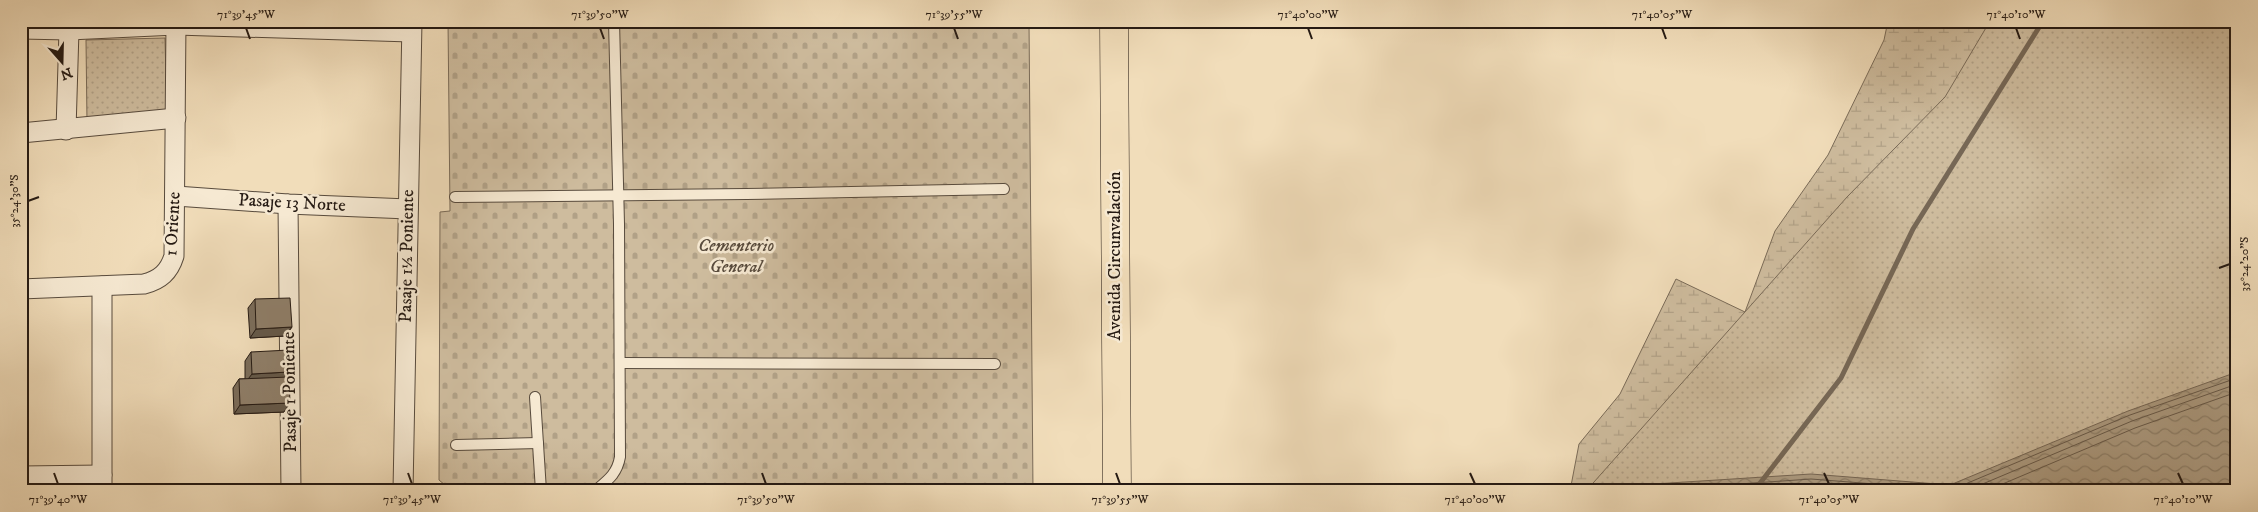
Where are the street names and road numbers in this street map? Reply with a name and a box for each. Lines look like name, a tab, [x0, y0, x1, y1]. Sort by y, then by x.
street label: Avenida Circunvalación	[1104, 171, 1126, 341]
street label: Pasaje 13 Norte	[238, 189, 346, 217]
street label: Pasaje 1½ Poniente	[395, 189, 419, 323]
street label: 1 Oriente	[160, 191, 186, 257]
street label: Pasaje 1 Poniente	[278, 331, 302, 453]

